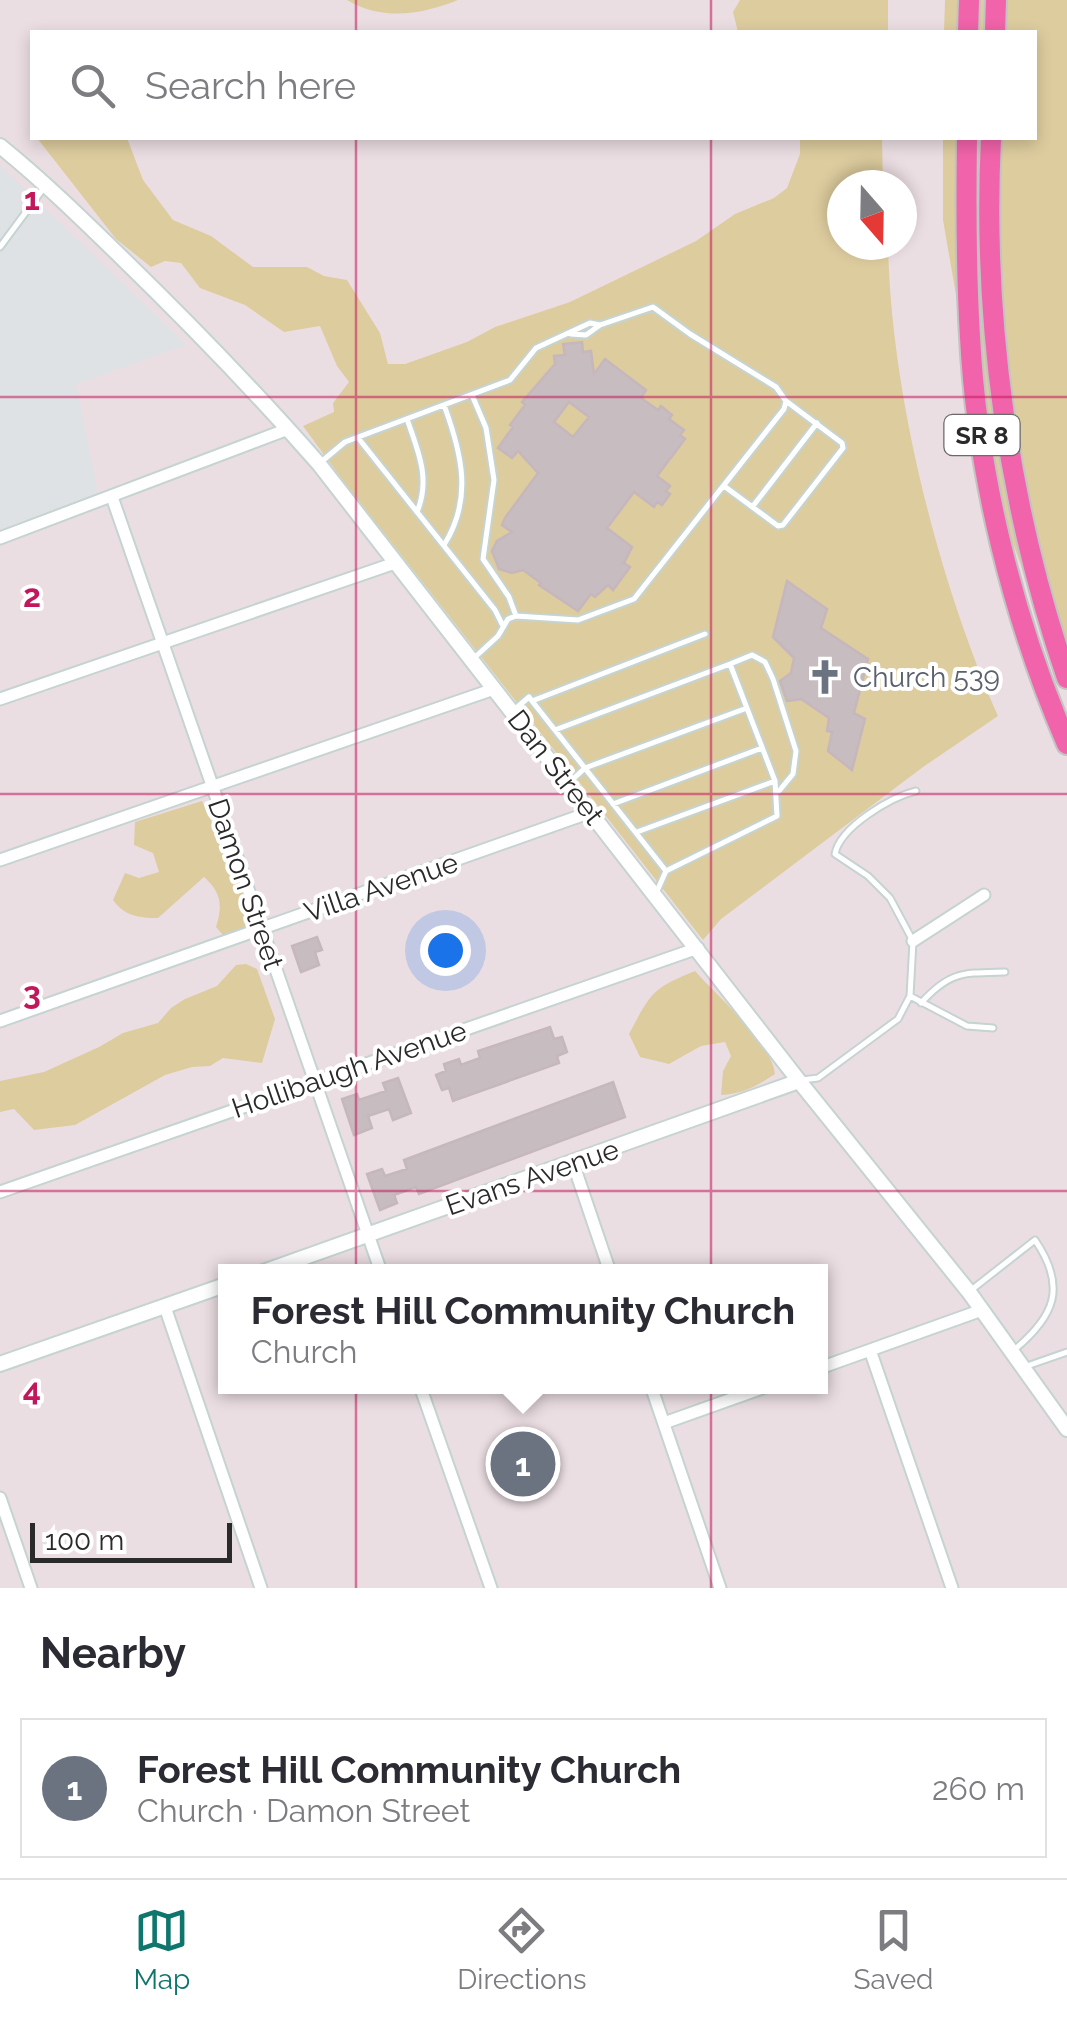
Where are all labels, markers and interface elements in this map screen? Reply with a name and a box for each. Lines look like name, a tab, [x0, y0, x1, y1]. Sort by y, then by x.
search box	[30, 30, 1037, 140]
icon: search	[65, 58, 120, 113]
text: Search here	[145, 63, 356, 108]
north arrow	[827, 170, 917, 260]
text: 1	[24, 180, 40, 217]
road number: SR 8	[944, 415, 1020, 455]
text: 2	[23, 577, 41, 614]
church icon: Church 539	[806, 658, 844, 696]
place label: Church 539	[853, 661, 1000, 694]
street label: Dan Street	[501, 703, 611, 832]
street label: Damon Street	[201, 794, 290, 975]
street label: Villa Avenue	[300, 846, 462, 929]
your location	[420, 925, 471, 976]
text: 3	[23, 974, 41, 1011]
street label: Hollibaugh Avenue	[228, 1014, 471, 1125]
street label: Evans Avenue	[441, 1132, 623, 1222]
popup	[218, 1264, 828, 1394]
text: Forest Hill Community Church	[251, 1288, 795, 1333]
text: Church	[251, 1333, 357, 1370]
text: 4	[23, 1371, 41, 1408]
pin: 1	[490, 1426, 556, 1502]
scale bar	[30, 1518, 232, 1562]
text: 100 m	[45, 1524, 124, 1557]
text: Nearby	[40, 1629, 186, 1678]
text: Forest Hill Community Church	[137, 1747, 681, 1792]
text: 1	[67, 1770, 82, 1807]
text: 260 m	[932, 1770, 1025, 1807]
text: Church · Damon Street	[137, 1792, 470, 1829]
tab: Map	[133, 1903, 190, 1996]
tab: Directions	[457, 1903, 587, 1996]
tab: Saved	[853, 1903, 934, 1996]

